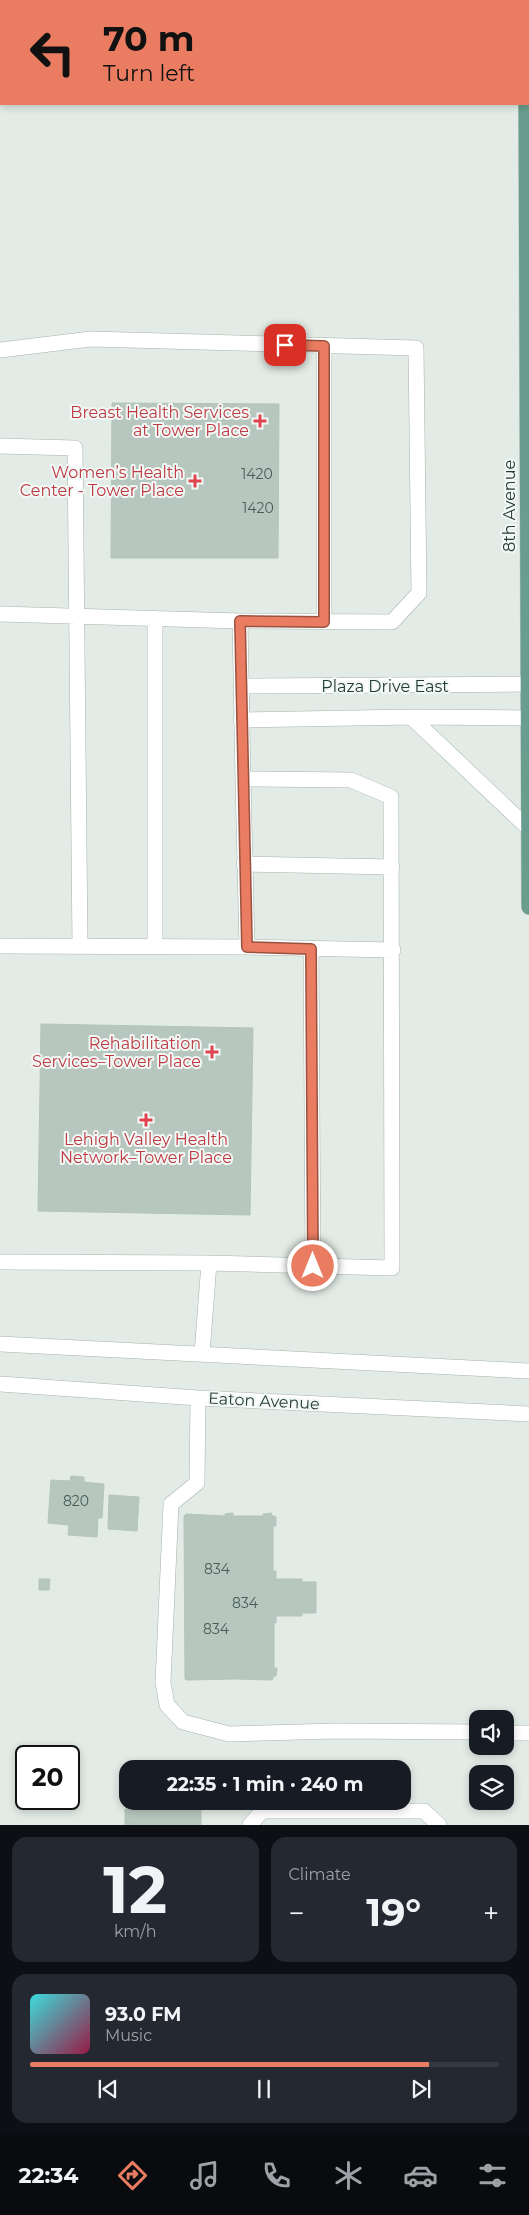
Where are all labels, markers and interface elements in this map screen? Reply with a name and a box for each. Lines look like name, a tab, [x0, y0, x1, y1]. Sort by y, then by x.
text: 70 m	[103, 17, 194, 60]
icon: left	[20, 20, 85, 85]
text: Turn left	[103, 60, 195, 87]
pin	[264, 324, 306, 366]
icon: arrive	[271, 331, 299, 359]
place label: Breast Health Services at Tower Place	[70, 403, 249, 440]
marker: Breast Health Services at Tower Place	[253, 414, 267, 428]
street label: 8th Avenue	[500, 460, 519, 552]
place label: Women’s Health Center - Tower Place	[20, 463, 184, 500]
house number: 1420	[241, 465, 273, 483]
marker: Women’s Health Center - Tower Place	[188, 474, 202, 488]
house number: 1420	[242, 499, 274, 517]
street label: Plaza Drive East	[321, 677, 449, 696]
place label: Rehabilitation Services–Tower Place	[32, 1034, 201, 1071]
marker: Rehabilitation Services–Tower Place	[205, 1045, 219, 1059]
marker: Lehigh Valley Health Network–Tower Place	[139, 1113, 153, 1127]
place label: Lehigh Valley Health Network–Tower Place	[60, 1130, 232, 1167]
position arrow	[286, 1239, 338, 1291]
street label: Eaton Avenue	[208, 1389, 320, 1413]
house number: 820	[63, 1492, 89, 1510]
house number: 834	[204, 1560, 231, 1578]
house number: 834	[232, 1594, 259, 1612]
house number: 834	[203, 1620, 230, 1638]
map controls	[469, 1710, 514, 1810]
button: sound	[469, 1710, 514, 1755]
speed limit sign: 20	[15, 1745, 80, 1810]
button: layers	[469, 1765, 514, 1810]
text: 22:35 · 1 min · 240 m	[167, 1773, 363, 1796]
text: 12	[103, 1850, 167, 1929]
text: Climate	[289, 1865, 351, 1884]
text: 19°	[366, 1889, 421, 1936]
text: −	[289, 1896, 305, 1930]
text: +	[483, 1896, 499, 1930]
text: km/h	[114, 1922, 157, 1941]
text: 93.0 FM	[105, 2003, 181, 2026]
text: Music	[105, 2026, 152, 2045]
icon: previous	[94, 2075, 122, 2103]
icon: pause	[250, 2075, 278, 2103]
icon: next	[407, 2075, 435, 2103]
icon: directions	[115, 2158, 150, 2193]
icon: music	[187, 2158, 222, 2193]
icon: phone	[259, 2158, 294, 2193]
icon: climate	[331, 2158, 366, 2193]
icon: car	[403, 2158, 438, 2193]
icon: filters	[475, 2158, 510, 2193]
text: 22:34	[19, 2162, 78, 2189]

